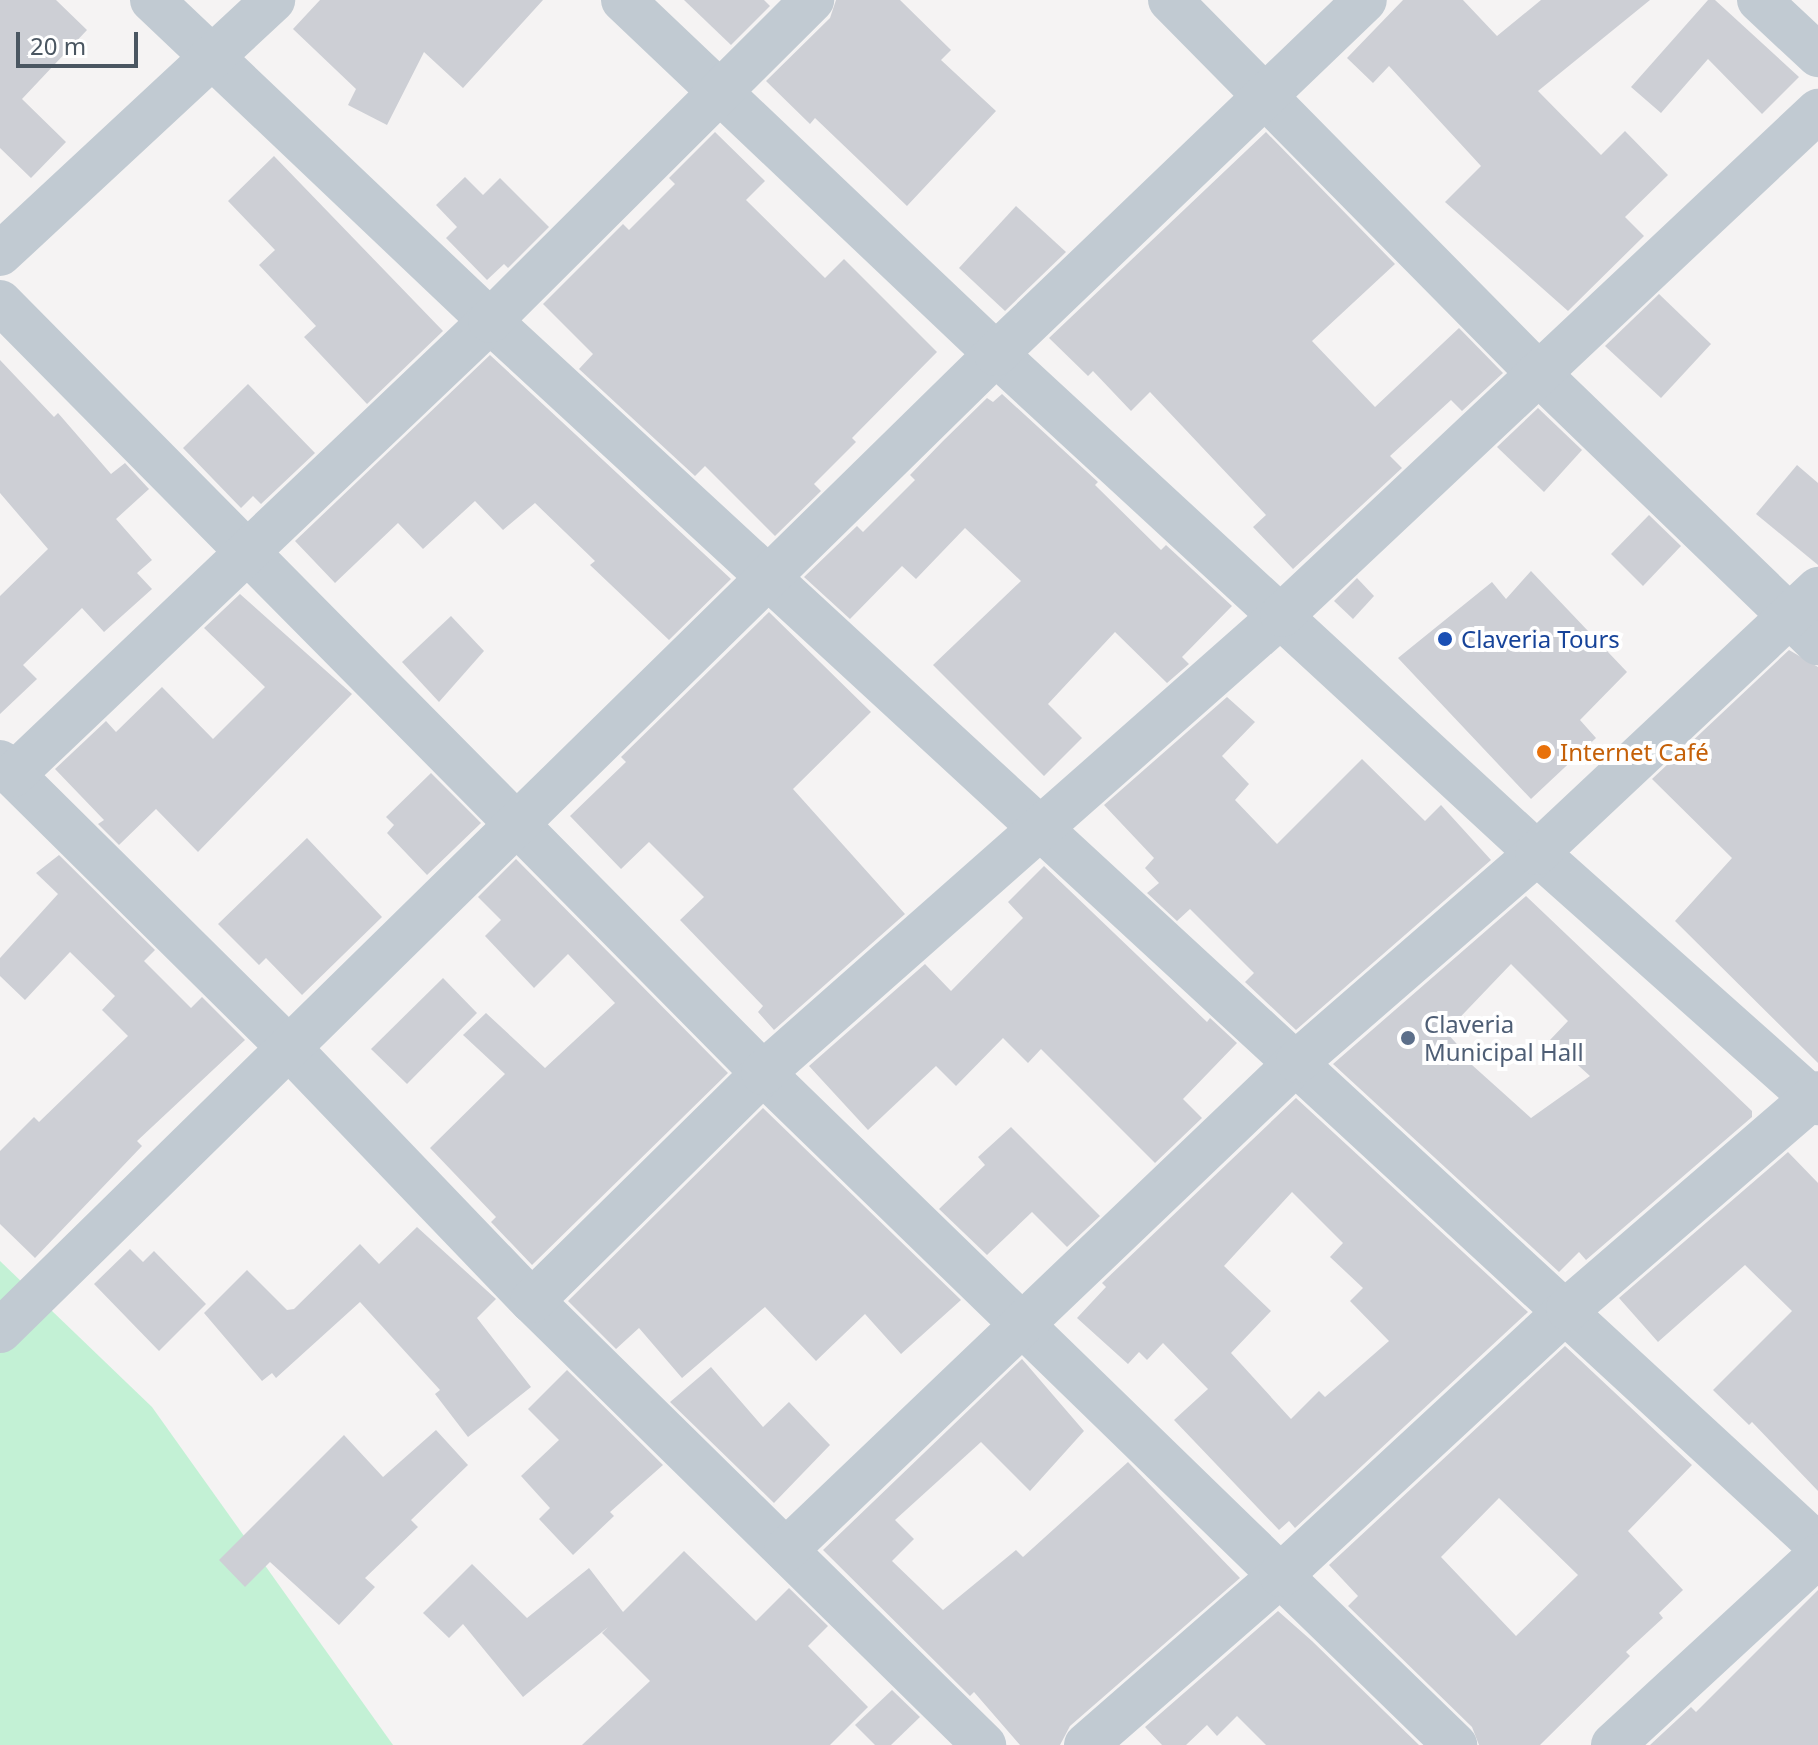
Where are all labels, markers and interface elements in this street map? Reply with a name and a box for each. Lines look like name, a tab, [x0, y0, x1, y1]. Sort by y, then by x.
scale bar	[20, 16, 142, 66]
text: 20 m	[30, 29, 86, 62]
place label: Claveria Tours	[1461, 625, 1620, 653]
marker: Claveria Tours	[1436, 630, 1454, 648]
place label: Internet Café	[1560, 738, 1709, 766]
marker: Internet Café	[1535, 743, 1553, 761]
place label: Claveria Municipal Hall	[1424, 1010, 1584, 1066]
marker: Claveria Municipal Hall	[1399, 1029, 1417, 1047]

